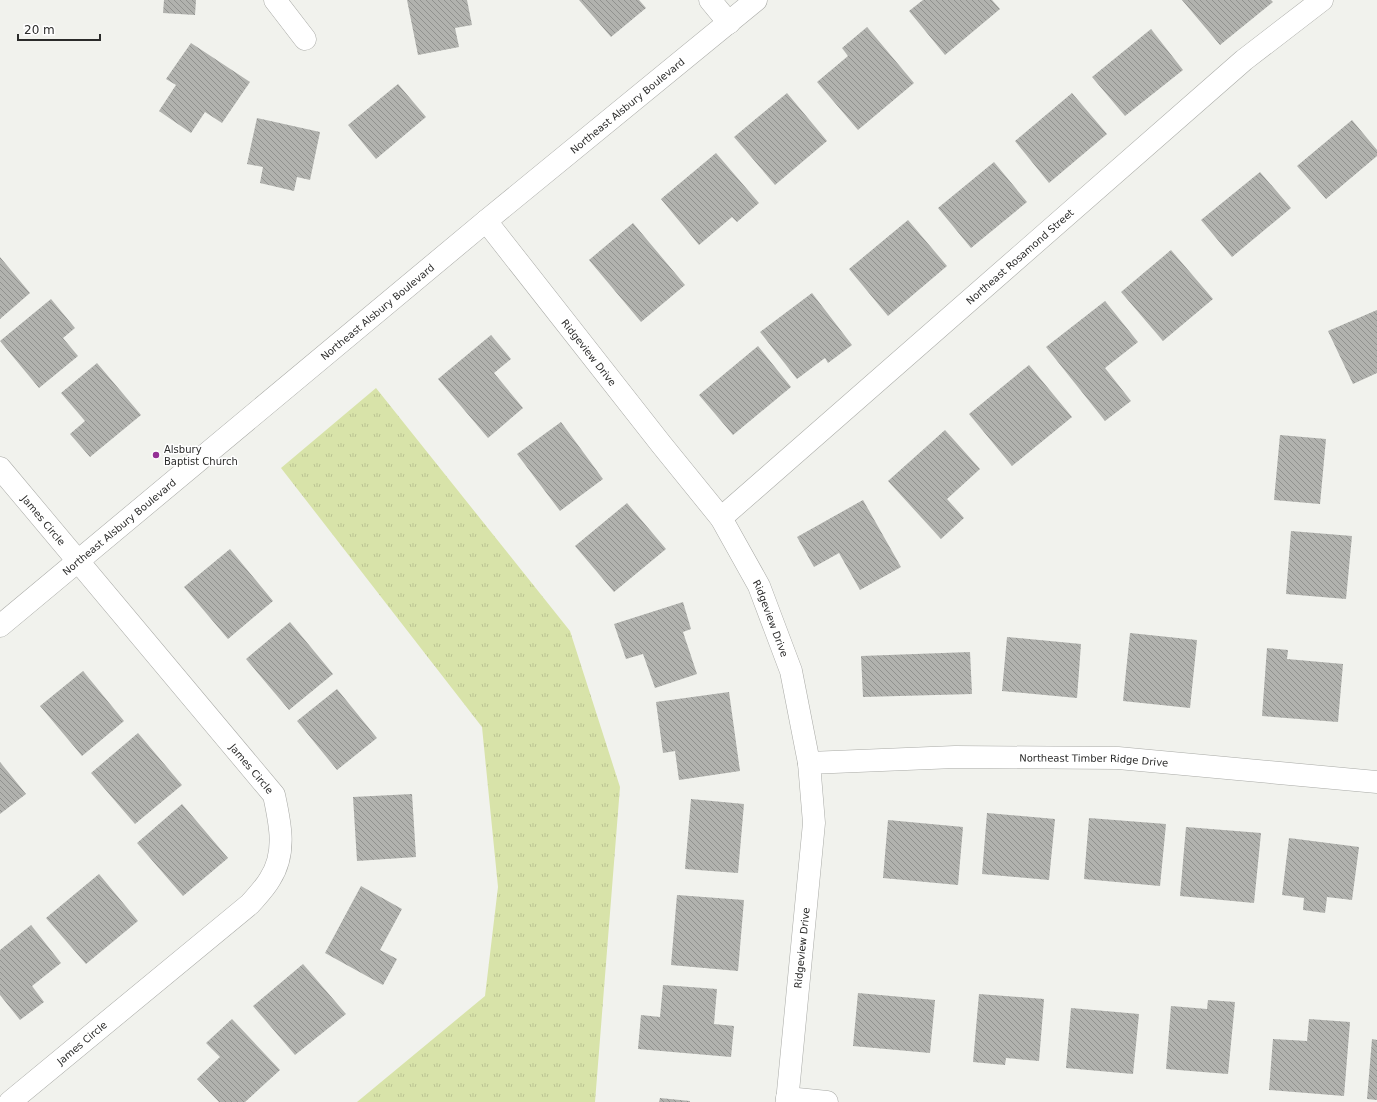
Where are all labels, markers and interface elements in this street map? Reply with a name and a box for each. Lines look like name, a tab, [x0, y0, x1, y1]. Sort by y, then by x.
scale bar	[18, 16, 100, 42]
text: 20 m	[24, 23, 55, 37]
street label: Northeast Alsbury Boulevard	[568, 56, 686, 155]
street label: Northeast Rosamond Street	[964, 207, 1076, 306]
street label: Northeast Alsbury Boulevard	[318, 261, 436, 362]
street label: Ridgeview Drive	[560, 317, 619, 388]
place label: Alsbury Baptist Church	[164, 444, 238, 467]
marker: Alsbury Baptist Church	[151, 450, 161, 460]
street label: Northeast Alsbury Boulevard	[60, 476, 178, 577]
street label: James Circle	[19, 492, 68, 547]
street label: Ridgeview Drive	[751, 578, 791, 658]
street label: James Circle	[227, 741, 276, 796]
street label: Northeast Timber Ridge Drive	[1019, 752, 1169, 768]
street label: Ridgeview Drive	[792, 907, 812, 989]
street label: James Circle	[54, 1019, 109, 1068]

